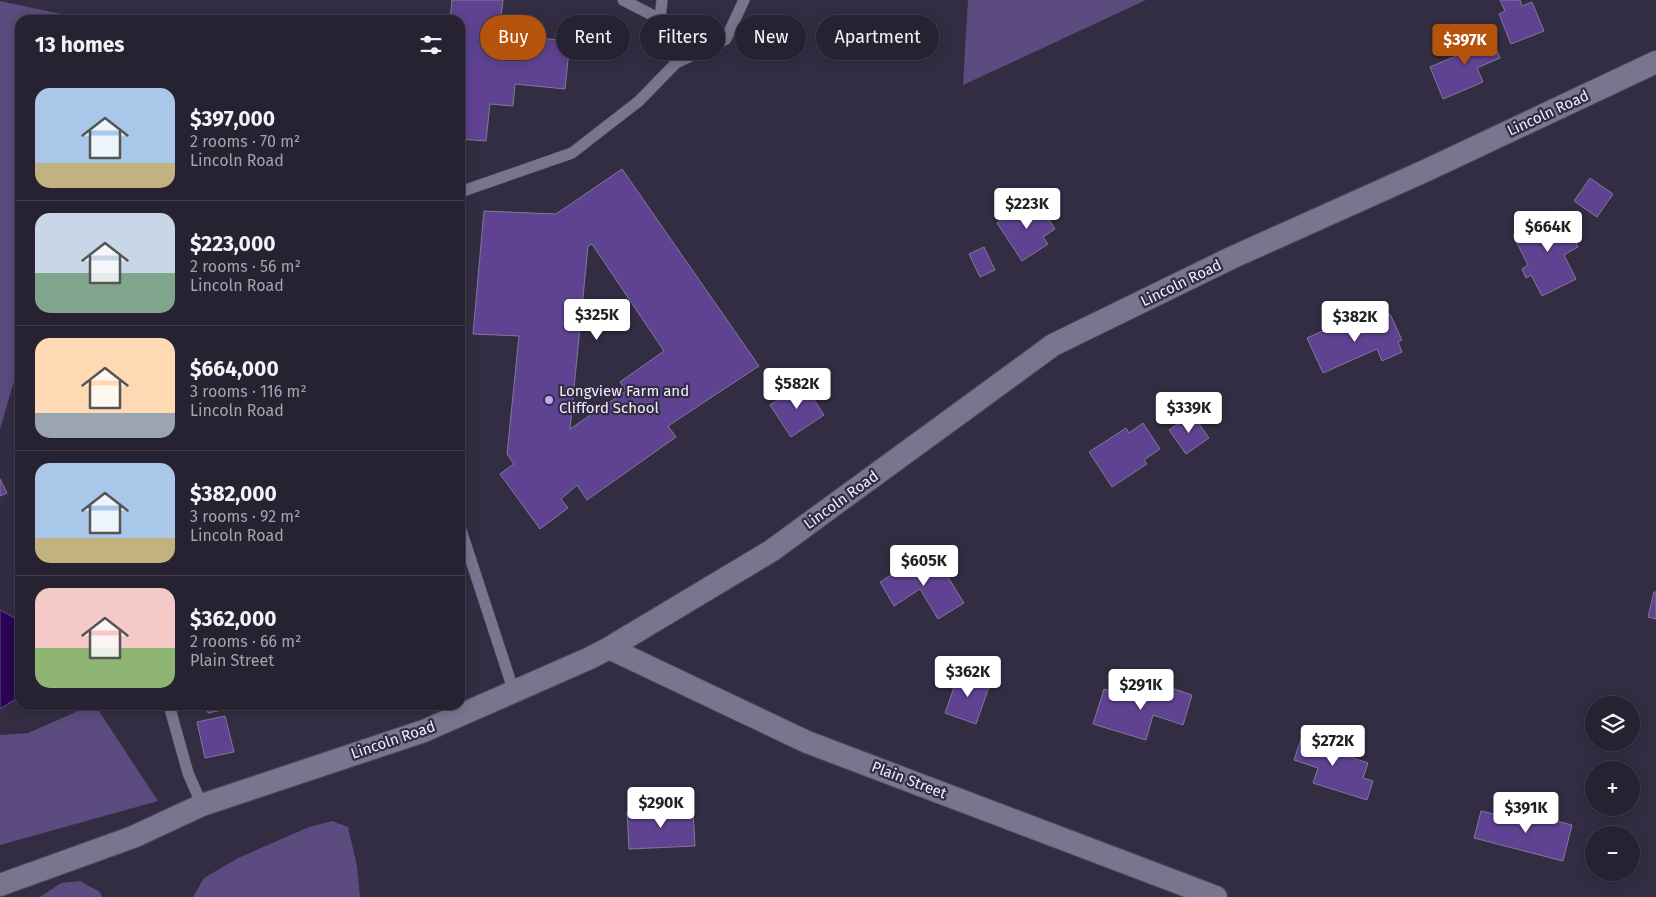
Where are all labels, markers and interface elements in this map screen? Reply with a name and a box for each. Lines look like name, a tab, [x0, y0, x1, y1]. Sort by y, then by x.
chip: Buy	[480, 15, 546, 60]
chip: Rent	[556, 15, 630, 60]
chip: Filters	[640, 15, 725, 60]
chip: New	[735, 15, 806, 60]
chip: Apartment	[816, 15, 939, 60]
pin: $397K	[1430, 23, 1500, 66]
text: $397K	[1443, 30, 1487, 49]
icon: filters	[417, 31, 445, 59]
text: 13 homes	[35, 32, 125, 58]
street label: Lincoln Road	[1504, 86, 1592, 140]
text: $397,000	[190, 106, 275, 132]
icon: home	[75, 108, 135, 168]
text: 2 rooms · 70 m²	[190, 132, 300, 151]
text: Lincoln Road	[190, 151, 284, 170]
pin: $223K	[992, 188, 1062, 230]
text: $223K	[1005, 194, 1049, 213]
pin: $664K	[1513, 210, 1583, 253]
text: $664K	[1525, 217, 1571, 236]
text: $223,000	[190, 231, 275, 257]
icon: home	[75, 233, 135, 293]
street label: Lincoln Road	[1138, 256, 1224, 310]
text: 2 rooms · 56 m²	[190, 257, 301, 276]
text: Lincoln Road	[190, 276, 284, 295]
pin: $325K	[562, 298, 632, 341]
pin: $382K	[1320, 300, 1390, 343]
text: $325K	[575, 305, 619, 324]
text: $382K	[1333, 307, 1377, 326]
text: $664,000	[190, 356, 279, 382]
icon: home	[75, 358, 135, 418]
pin: $582K	[762, 368, 832, 410]
text: $582K	[775, 374, 819, 393]
text: 3 rooms · 116 m²	[190, 382, 307, 401]
place label: Longview Farm and Clifford School	[559, 382, 689, 417]
pin: $339K	[1154, 392, 1224, 434]
marker: Longview Farm and Clifford School	[543, 394, 555, 406]
text: $339K	[1167, 398, 1211, 417]
text: Lincoln Road	[190, 401, 284, 420]
street label: Lincoln Road	[800, 467, 882, 533]
text: $382,000	[190, 481, 277, 507]
icon: home	[75, 483, 135, 543]
text: 3 rooms · 92 m²	[190, 507, 300, 526]
text: Lincoln Road	[190, 526, 284, 545]
pin: $605K	[889, 544, 959, 587]
text: $605K	[901, 551, 947, 570]
text: $362,000	[190, 606, 276, 632]
icon: home	[75, 608, 135, 668]
text: 2 rooms · 66 m²	[190, 632, 301, 651]
text: Plain Street	[190, 651, 274, 670]
pin: $362K	[933, 656, 1003, 698]
text: $362K	[946, 662, 990, 681]
pin: $291K	[1106, 668, 1176, 711]
text: $291K	[1120, 675, 1162, 694]
map controls	[1585, 696, 1640, 881]
button: layers	[1585, 696, 1640, 751]
street label: Lincoln Road	[349, 717, 437, 763]
pin: $272K	[1298, 724, 1368, 767]
text: $272K	[1312, 731, 1354, 750]
street label: Plain Street	[869, 757, 950, 803]
button: +	[1585, 761, 1640, 816]
pin: $290K	[626, 786, 696, 829]
pin: $391K	[1491, 792, 1561, 834]
text: $290K	[638, 793, 684, 812]
text: $391K	[1504, 798, 1548, 817]
button: −	[1585, 826, 1640, 881]

